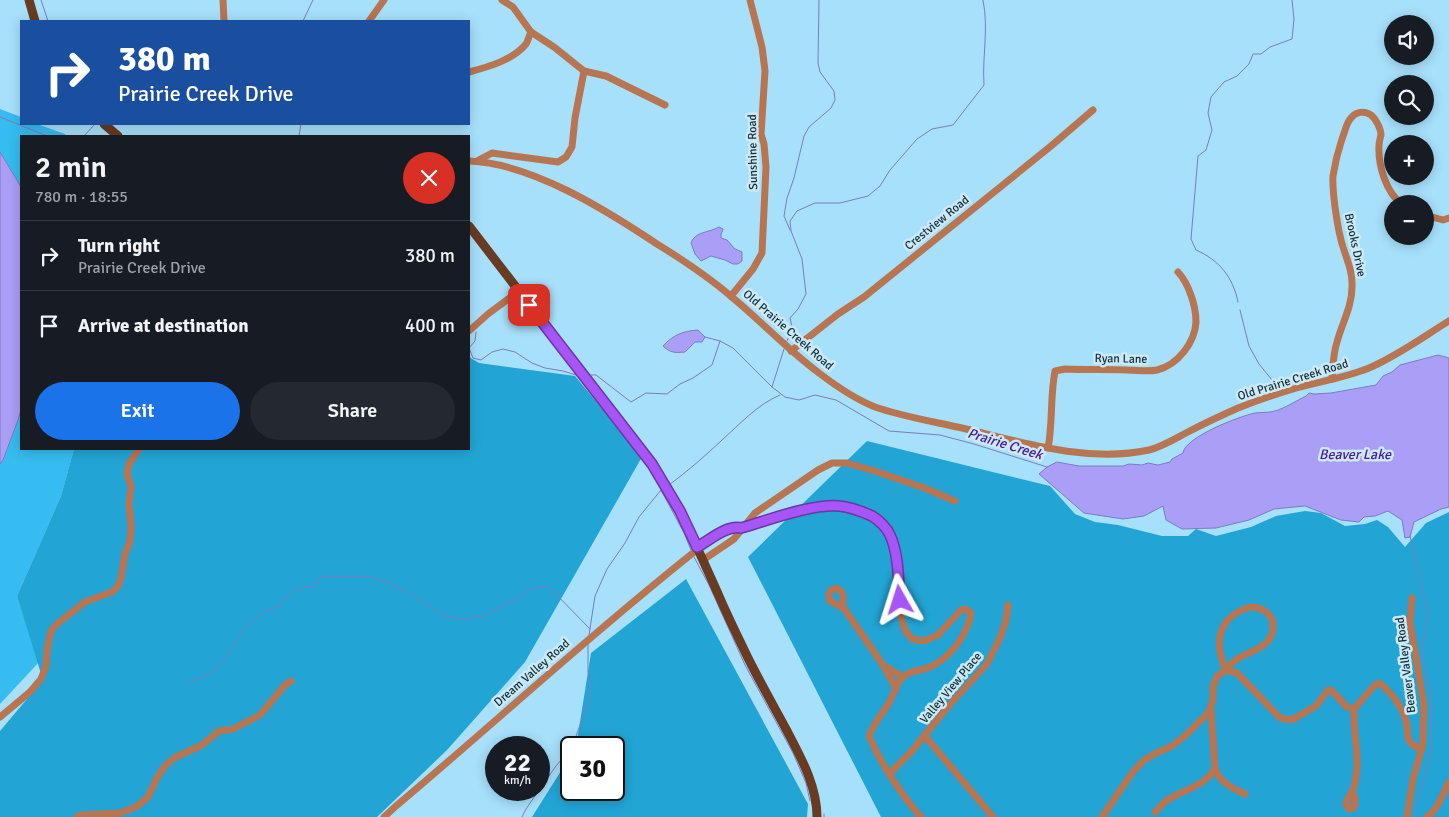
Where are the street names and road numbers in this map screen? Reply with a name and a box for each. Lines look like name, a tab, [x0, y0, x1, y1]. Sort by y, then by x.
street label: Sunshine Road	[745, 114, 761, 190]
street label: Crestview Road	[902, 192, 972, 254]
street label: Brooks Drive	[1341, 212, 1369, 278]
street label: Old Prairie Creek Road	[740, 287, 836, 373]
street label: Ryan Lane	[1095, 351, 1147, 367]
street label: Old Prairie Creek Road	[1236, 356, 1350, 404]
street label: Beaver Valley Road	[1393, 616, 1419, 714]
street label: Dream Valley Road	[491, 636, 573, 710]
street label: Valley View Place	[917, 649, 985, 727]

